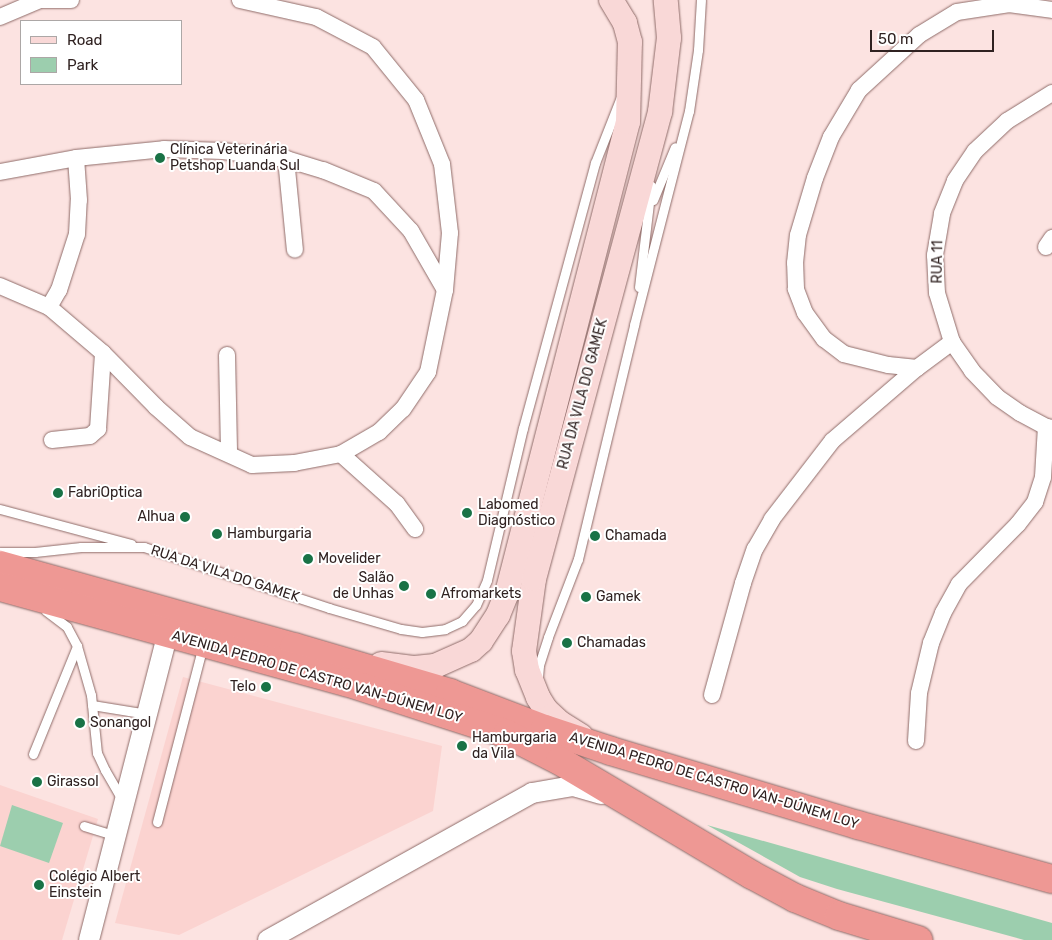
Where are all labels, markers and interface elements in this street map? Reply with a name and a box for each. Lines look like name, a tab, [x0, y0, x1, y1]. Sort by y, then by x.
legend	[20, 20, 182, 85]
scale bar	[872, 20, 996, 52]
text: 50 m	[878, 30, 913, 48]
text: Road	[67, 31, 103, 49]
text: Park	[67, 56, 98, 74]
place label: Clínica Veterinária Petshop Luanda Sul	[170, 142, 300, 174]
marker: Clínica Veterinária Petshop Luanda Sul	[154, 152, 166, 164]
street label: RUA 11	[929, 240, 947, 284]
street label: RUA DA VILA DO GAMEK	[555, 316, 611, 472]
place label: FabriOptica	[68, 485, 143, 501]
marker: FabriOptica	[52, 487, 64, 499]
place label: Labomed Diagnóstico	[478, 497, 555, 530]
marker: Labomed Diagnóstico	[460, 506, 474, 520]
place label: Alhua	[138, 509, 175, 525]
marker: Alhua	[179, 511, 191, 523]
place label: Hamburgaria	[227, 526, 312, 542]
marker: Hamburgaria	[211, 528, 223, 540]
place label: Chamada	[605, 528, 667, 544]
marker: Chamada	[589, 530, 601, 542]
street label: RUA DA VILA DO GAMEK	[148, 542, 302, 606]
place label: Movelider	[318, 551, 381, 567]
marker: Movelider	[302, 553, 314, 565]
place label: Salão de Unhas	[333, 570, 394, 602]
marker: Salão de Unhas	[398, 580, 410, 592]
place label: Afromarkets	[441, 586, 521, 602]
marker: Afromarkets	[425, 588, 437, 600]
place label: Gamek	[596, 589, 641, 605]
marker: Gamek	[580, 591, 592, 603]
street label: AVENIDA PEDRO DE CASTRO VAN-DÚNEM LOY	[169, 627, 465, 727]
place label: Chamadas	[577, 635, 646, 651]
marker: Chamadas	[561, 637, 573, 649]
place label: Telo	[230, 679, 256, 695]
marker: Telo	[260, 681, 272, 693]
place label: Sonangol	[90, 715, 151, 731]
marker: Sonangol	[74, 717, 86, 729]
street label: AVENIDA PEDRO DE CASTRO VAN-DÚNEM LOY	[567, 729, 861, 833]
place label: Hamburgaria da Vila	[472, 730, 557, 762]
marker: Hamburgaria da Vila	[456, 740, 468, 752]
place label: Girassol	[47, 774, 99, 790]
marker: Girassol	[31, 776, 43, 788]
place label: Colégio Albert Einstein	[49, 869, 141, 902]
marker: Colégio Albert Einstein	[33, 879, 45, 891]

